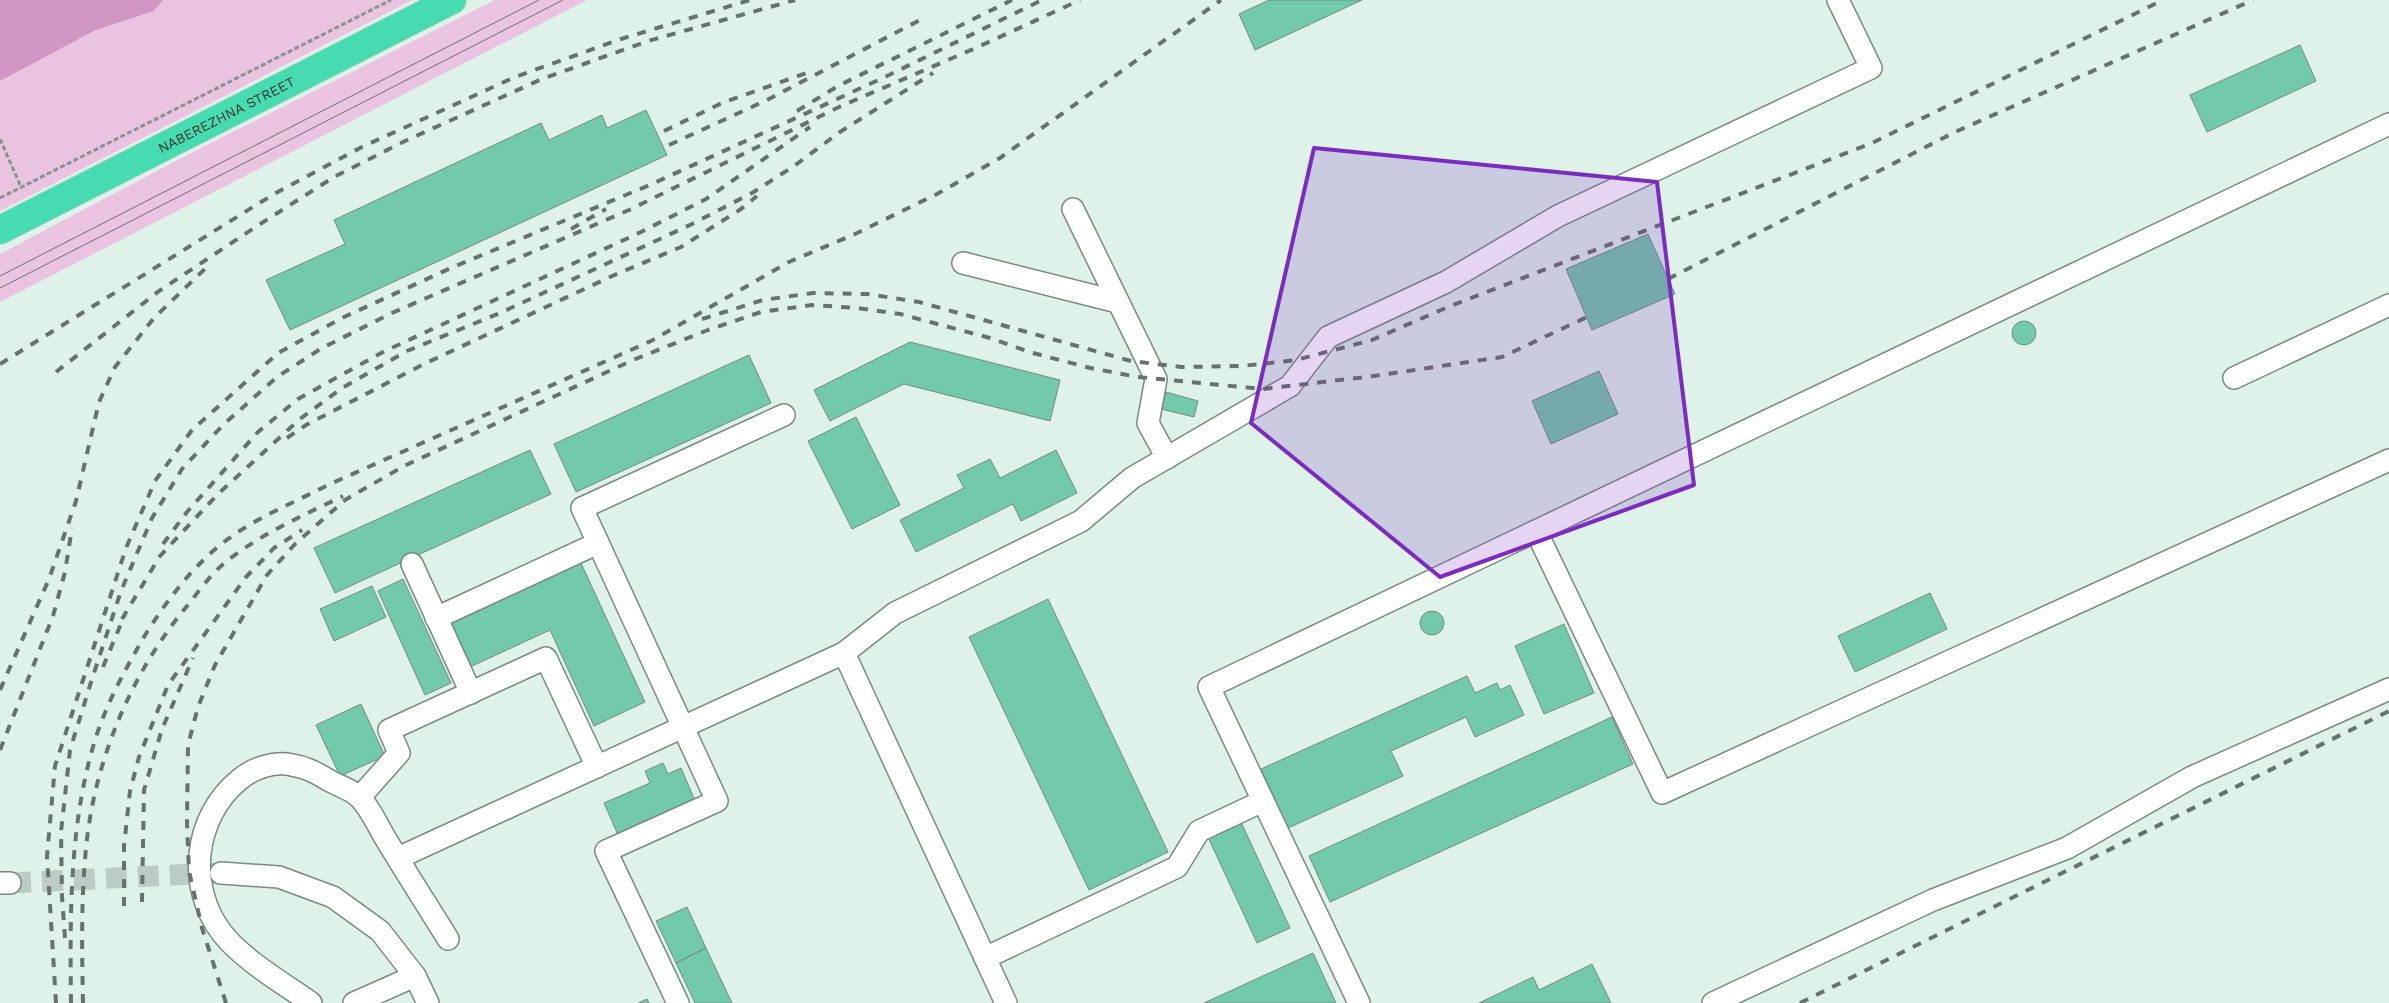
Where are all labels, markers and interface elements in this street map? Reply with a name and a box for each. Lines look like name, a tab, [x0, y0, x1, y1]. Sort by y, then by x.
street label: NABEREZHNA STREET	[155, 73, 298, 156]

